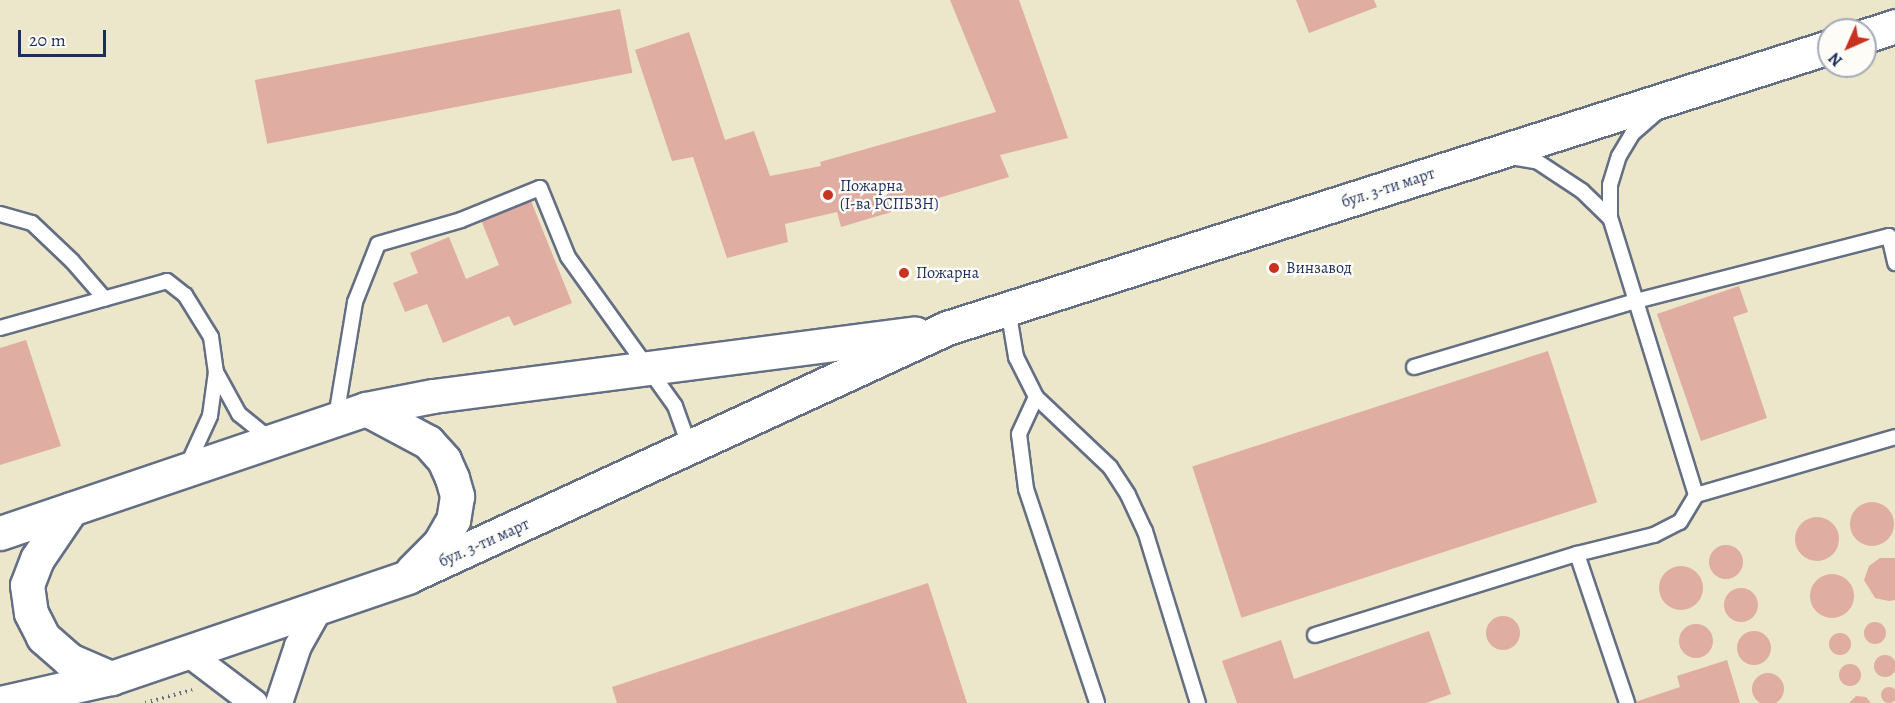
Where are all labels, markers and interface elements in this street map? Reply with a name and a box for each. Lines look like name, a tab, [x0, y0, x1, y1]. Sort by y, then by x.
scale bar	[21, 18, 110, 56]
north arrow	[1817, 18, 1877, 78]
text: 20 m	[29, 28, 66, 52]
text: N	[1824, 47, 1848, 71]
street label: бул. 3-ти март	[1339, 164, 1437, 212]
place label: Пожарна (I-ва РСПБЗН)	[840, 176, 939, 214]
marker: Пожарна (I-ва РСПБЗН)	[821, 188, 835, 202]
place label: Винзавод	[1286, 258, 1352, 278]
marker: Винзавод	[1267, 261, 1281, 275]
place label: Пожарна	[916, 263, 979, 283]
marker: Пожарна	[897, 266, 911, 280]
street label: бул. 3-ти март	[436, 514, 532, 572]

